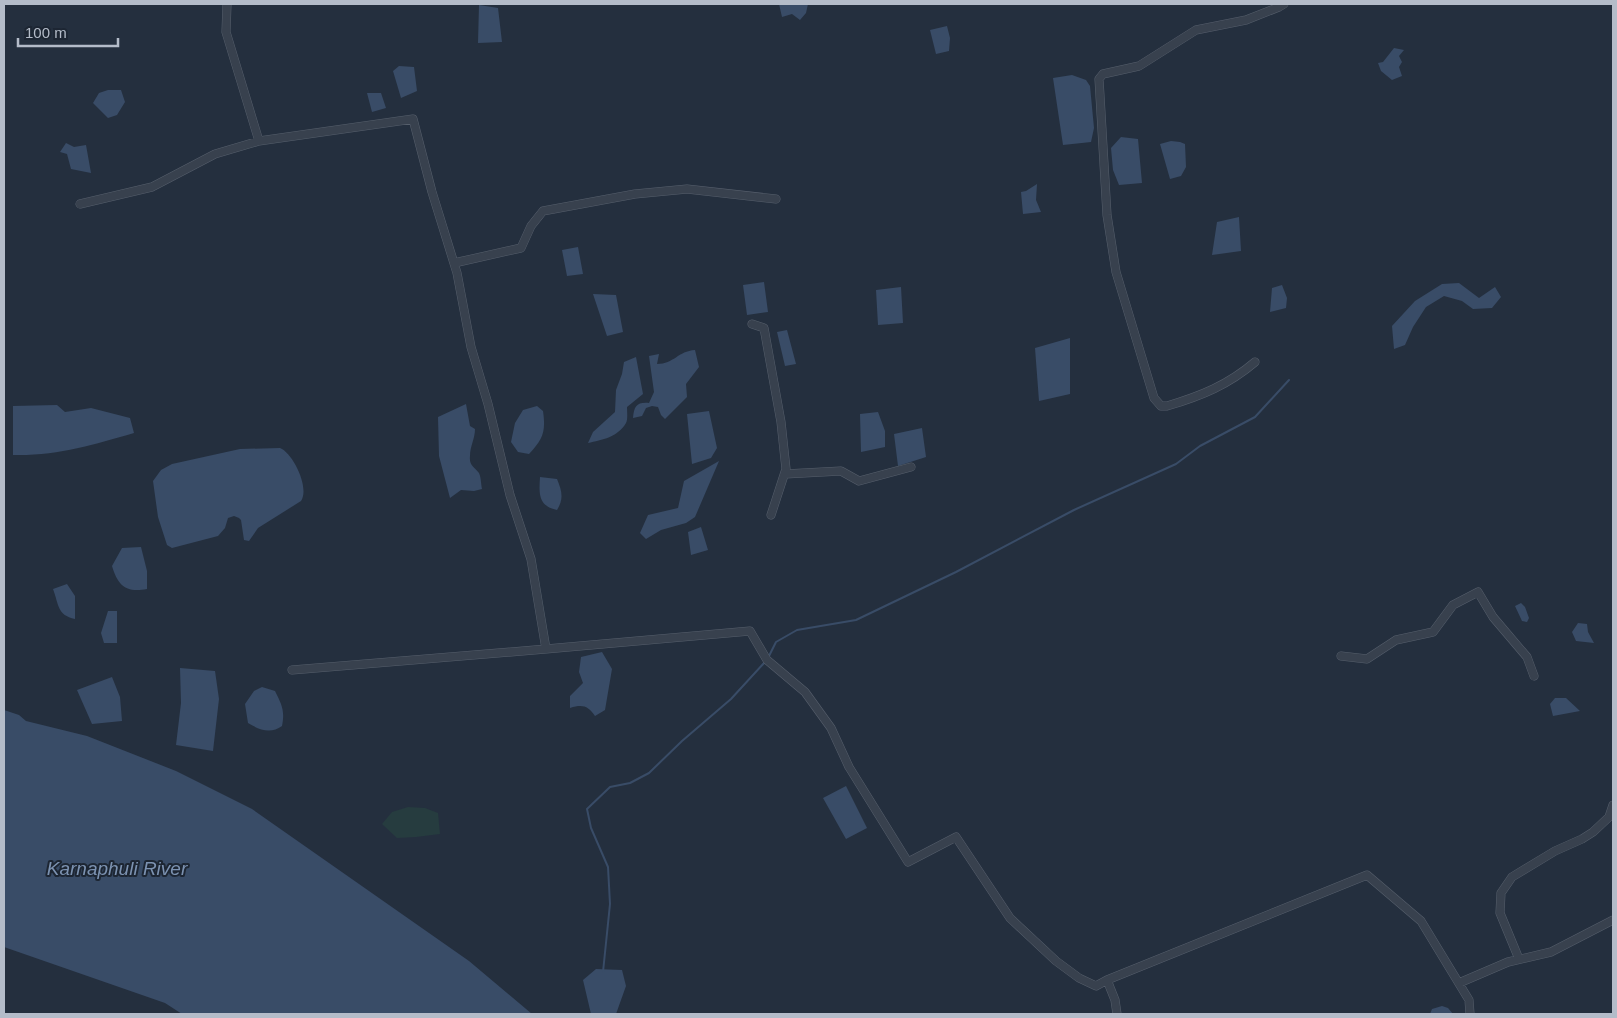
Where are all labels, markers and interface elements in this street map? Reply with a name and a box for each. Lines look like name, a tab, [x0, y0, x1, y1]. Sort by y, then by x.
scale bar	[18, 15, 118, 47]
text: 100 m	[25, 24, 67, 41]
water label: Karnaphuli River	[47, 858, 188, 879]

